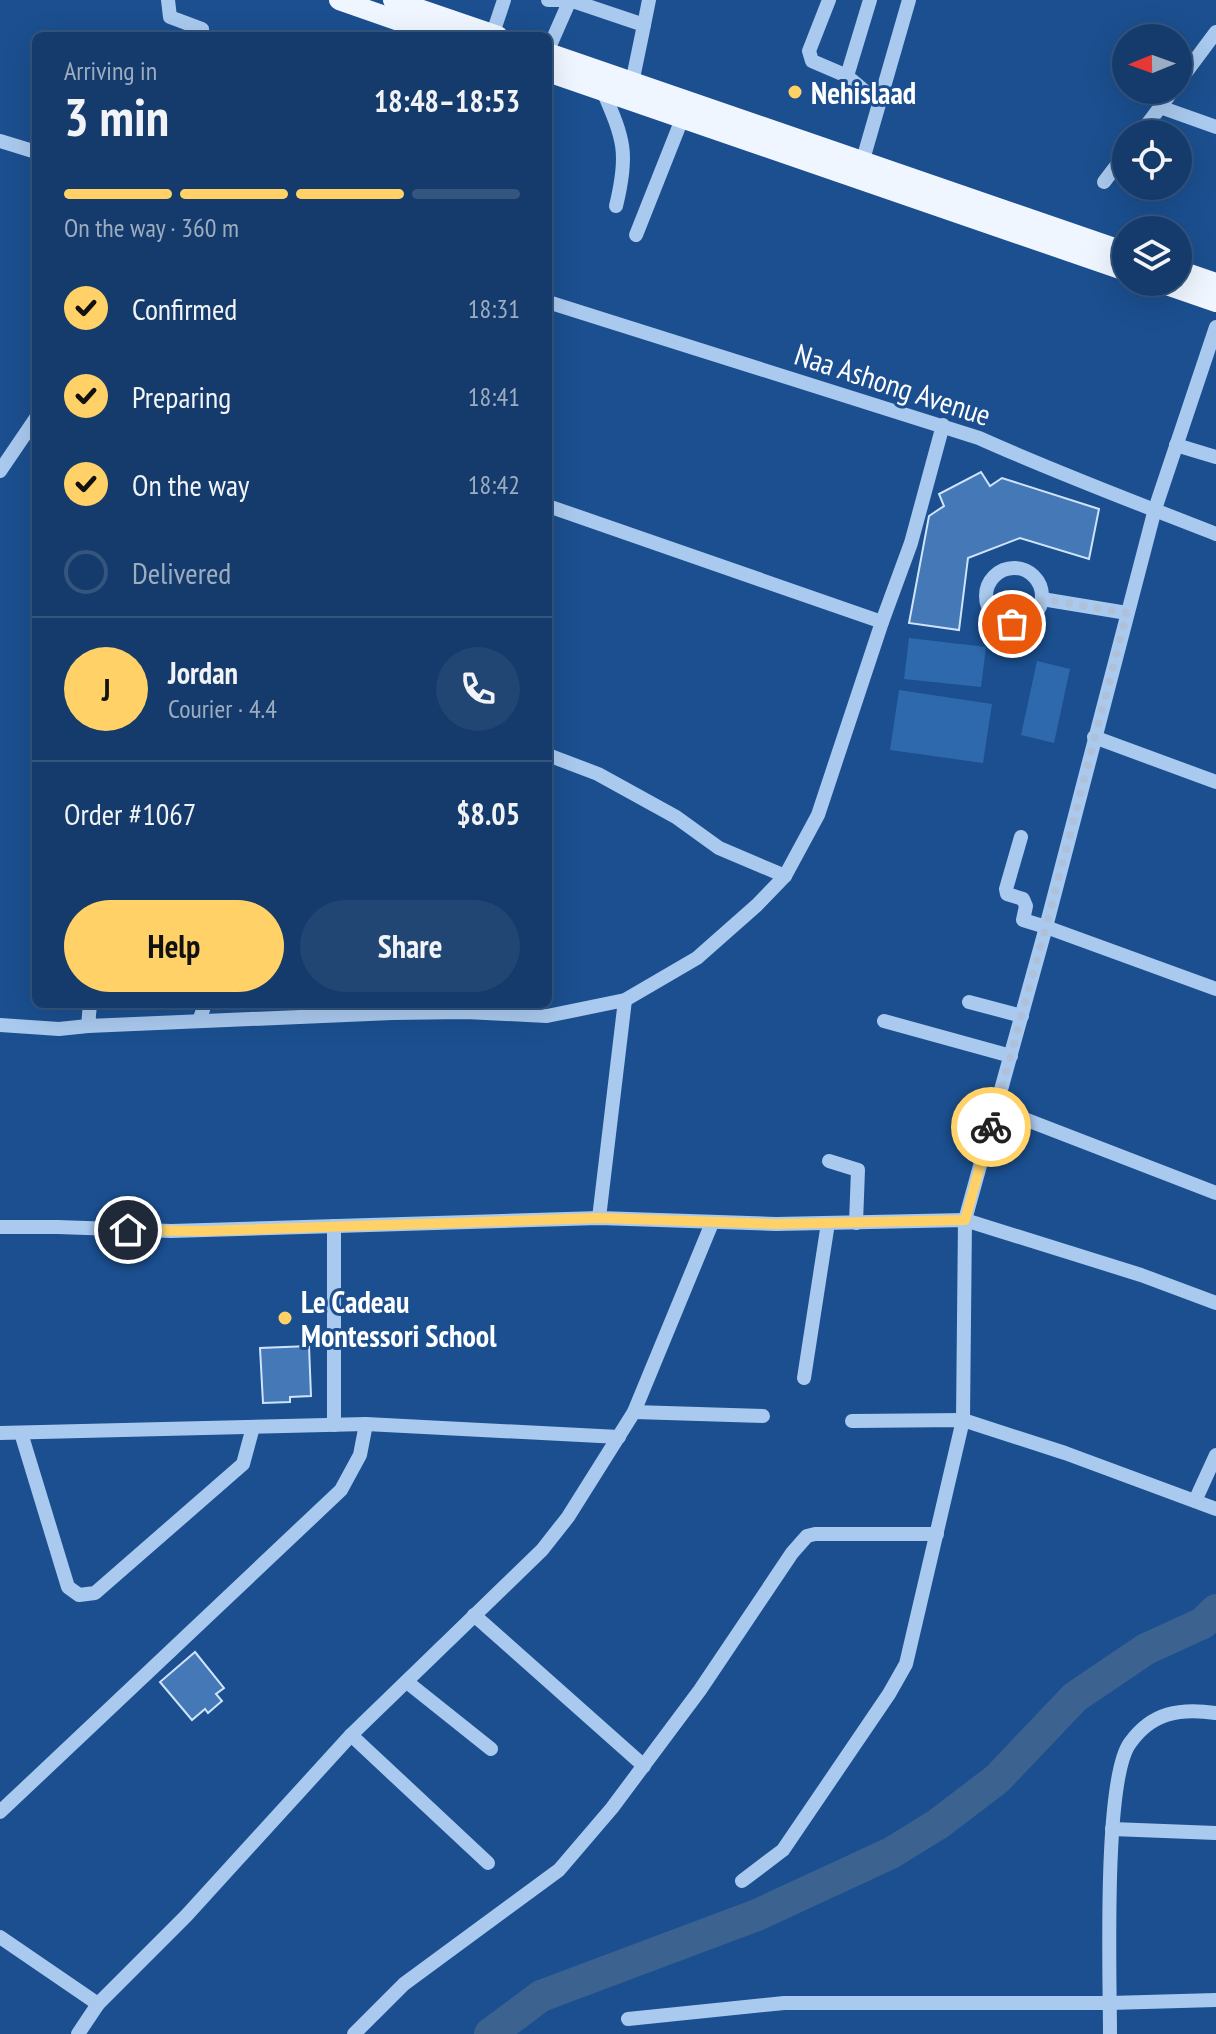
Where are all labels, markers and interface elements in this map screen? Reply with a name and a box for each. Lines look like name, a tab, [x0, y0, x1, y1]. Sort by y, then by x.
north arrow	[1112, 24, 1192, 104]
map controls	[1112, 24, 1192, 296]
text: Arriving in	[64, 54, 157, 87]
place label: Nehislaad	[811, 73, 916, 112]
text: 18:48–18:53	[374, 81, 520, 120]
text: 3 min	[64, 83, 169, 150]
marker: Nehislaad	[786, 83, 804, 101]
button: locate	[1112, 120, 1192, 200]
text: On the way · 360 m	[64, 211, 239, 244]
button: layers	[1112, 216, 1192, 296]
icon: check	[64, 286, 108, 330]
text: Confirmed	[132, 289, 237, 328]
text: 18:31	[468, 292, 520, 325]
street label: Naa Ashong Avenue	[790, 334, 996, 434]
icon: check	[64, 374, 108, 418]
text: Preparing	[132, 377, 231, 416]
text: 18:41	[468, 380, 520, 413]
icon: check	[64, 462, 108, 506]
text: On the way	[132, 465, 249, 504]
text: 18:42	[468, 468, 520, 501]
text: Delivered	[132, 553, 231, 592]
pin	[978, 590, 1046, 658]
icon: bag	[990, 602, 1034, 646]
button: phone	[436, 647, 520, 731]
text: Jordan	[168, 653, 238, 692]
text: J	[102, 670, 110, 709]
text: Courier · 4.4	[168, 692, 277, 725]
text: Order #1067	[64, 794, 196, 833]
text: $8.05	[456, 794, 520, 833]
button: Help	[64, 900, 284, 992]
button: Share	[300, 900, 520, 992]
courier	[951, 1087, 1031, 1167]
icon: bike	[969, 1105, 1013, 1149]
pin	[94, 1196, 162, 1264]
icon: home	[106, 1208, 150, 1252]
place label: Le Cadeau Montessori School	[301, 1282, 497, 1355]
marker: Le Cadeau Montessori School	[276, 1309, 294, 1327]

